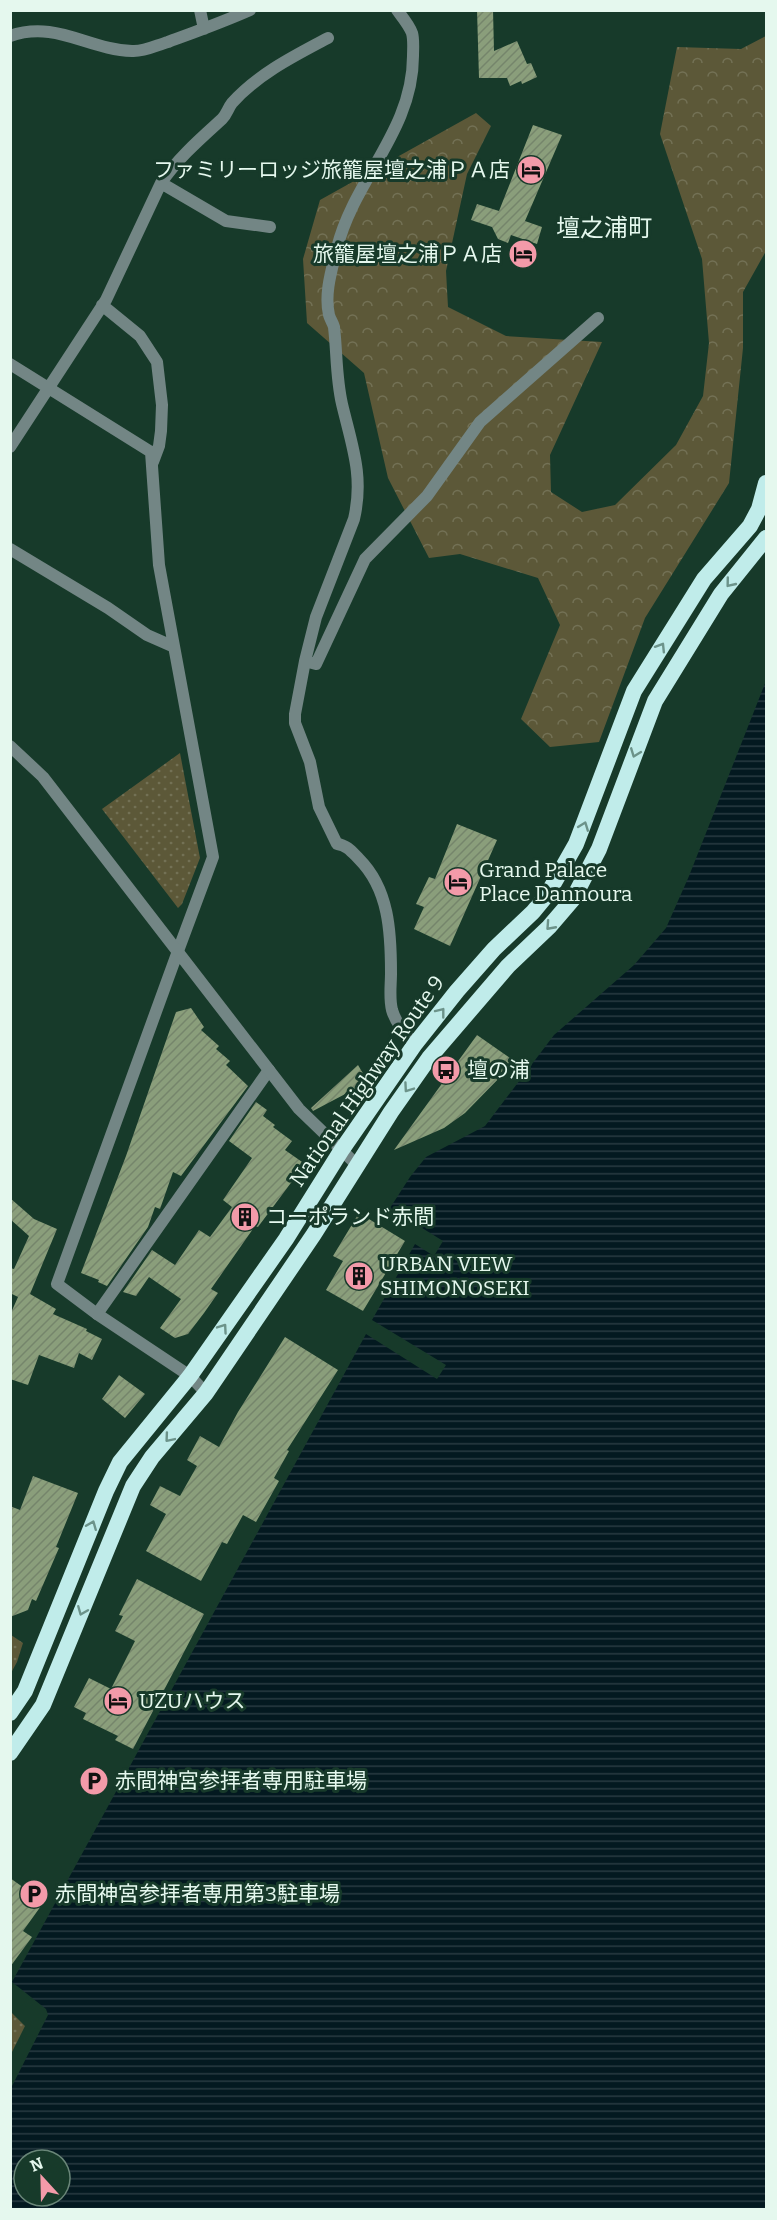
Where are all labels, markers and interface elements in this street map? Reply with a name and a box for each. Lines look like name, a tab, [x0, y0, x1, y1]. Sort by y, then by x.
hotel icon: ファミリーロッジ旅籠屋壇之浦ＰＡ店	[515, 154, 547, 186]
place label: ファミリーロッジ旅籠屋壇之浦ＰＡ店	[153, 157, 510, 183]
district label: 壇之浦町	[556, 214, 652, 242]
hotel icon: 旅籠屋壇之浦ＰＡ店	[507, 238, 539, 270]
place label: 旅籠屋壇之浦ＰＡ店	[313, 241, 502, 267]
one-way arrow	[726, 576, 737, 587]
one-way arrow	[653, 643, 665, 653]
one-way arrow	[630, 747, 643, 758]
one-way arrow	[576, 821, 589, 831]
place label: Grand Palace Place Dannoura	[479, 857, 633, 907]
hotel icon: Grand Palace Place Dannoura	[442, 866, 474, 898]
one-way arrow	[546, 919, 557, 930]
street label: National Highway Route 9	[284, 970, 450, 1192]
one-way arrow	[433, 1008, 444, 1019]
bus stop icon: 壇の浦	[430, 1054, 462, 1086]
place label: 壇の浦	[467, 1057, 530, 1083]
one-way arrow	[404, 1082, 415, 1093]
building icon: コーポランド赤間	[229, 1201, 261, 1233]
place label: コーポランド赤間	[266, 1204, 434, 1230]
place label: URBAN VIEW SHIMONOSEKI	[380, 1251, 530, 1301]
building icon: URBAN VIEW SHIMONOSEKI	[343, 1260, 375, 1292]
one-way arrow	[216, 1324, 227, 1335]
one-way arrow	[165, 1431, 176, 1442]
one-way arrow	[85, 1520, 97, 1531]
one-way arrow	[77, 1605, 89, 1616]
hotel icon: UZUハウス	[102, 1685, 134, 1717]
place label: UZUハウス	[139, 1688, 245, 1714]
parking icon: 赤間神宮参拝者専用駐車場	[78, 1765, 110, 1797]
place label: 赤間神宮参拝者専用駐車場	[115, 1768, 367, 1794]
parking icon: 赤間神宮参拝者専用第3駐車場	[18, 1878, 50, 1910]
place label: 赤間神宮参拝者専用第3駐車場	[55, 1881, 340, 1907]
north arrow	[12, 2148, 72, 2208]
text: N	[27, 2153, 46, 2176]

